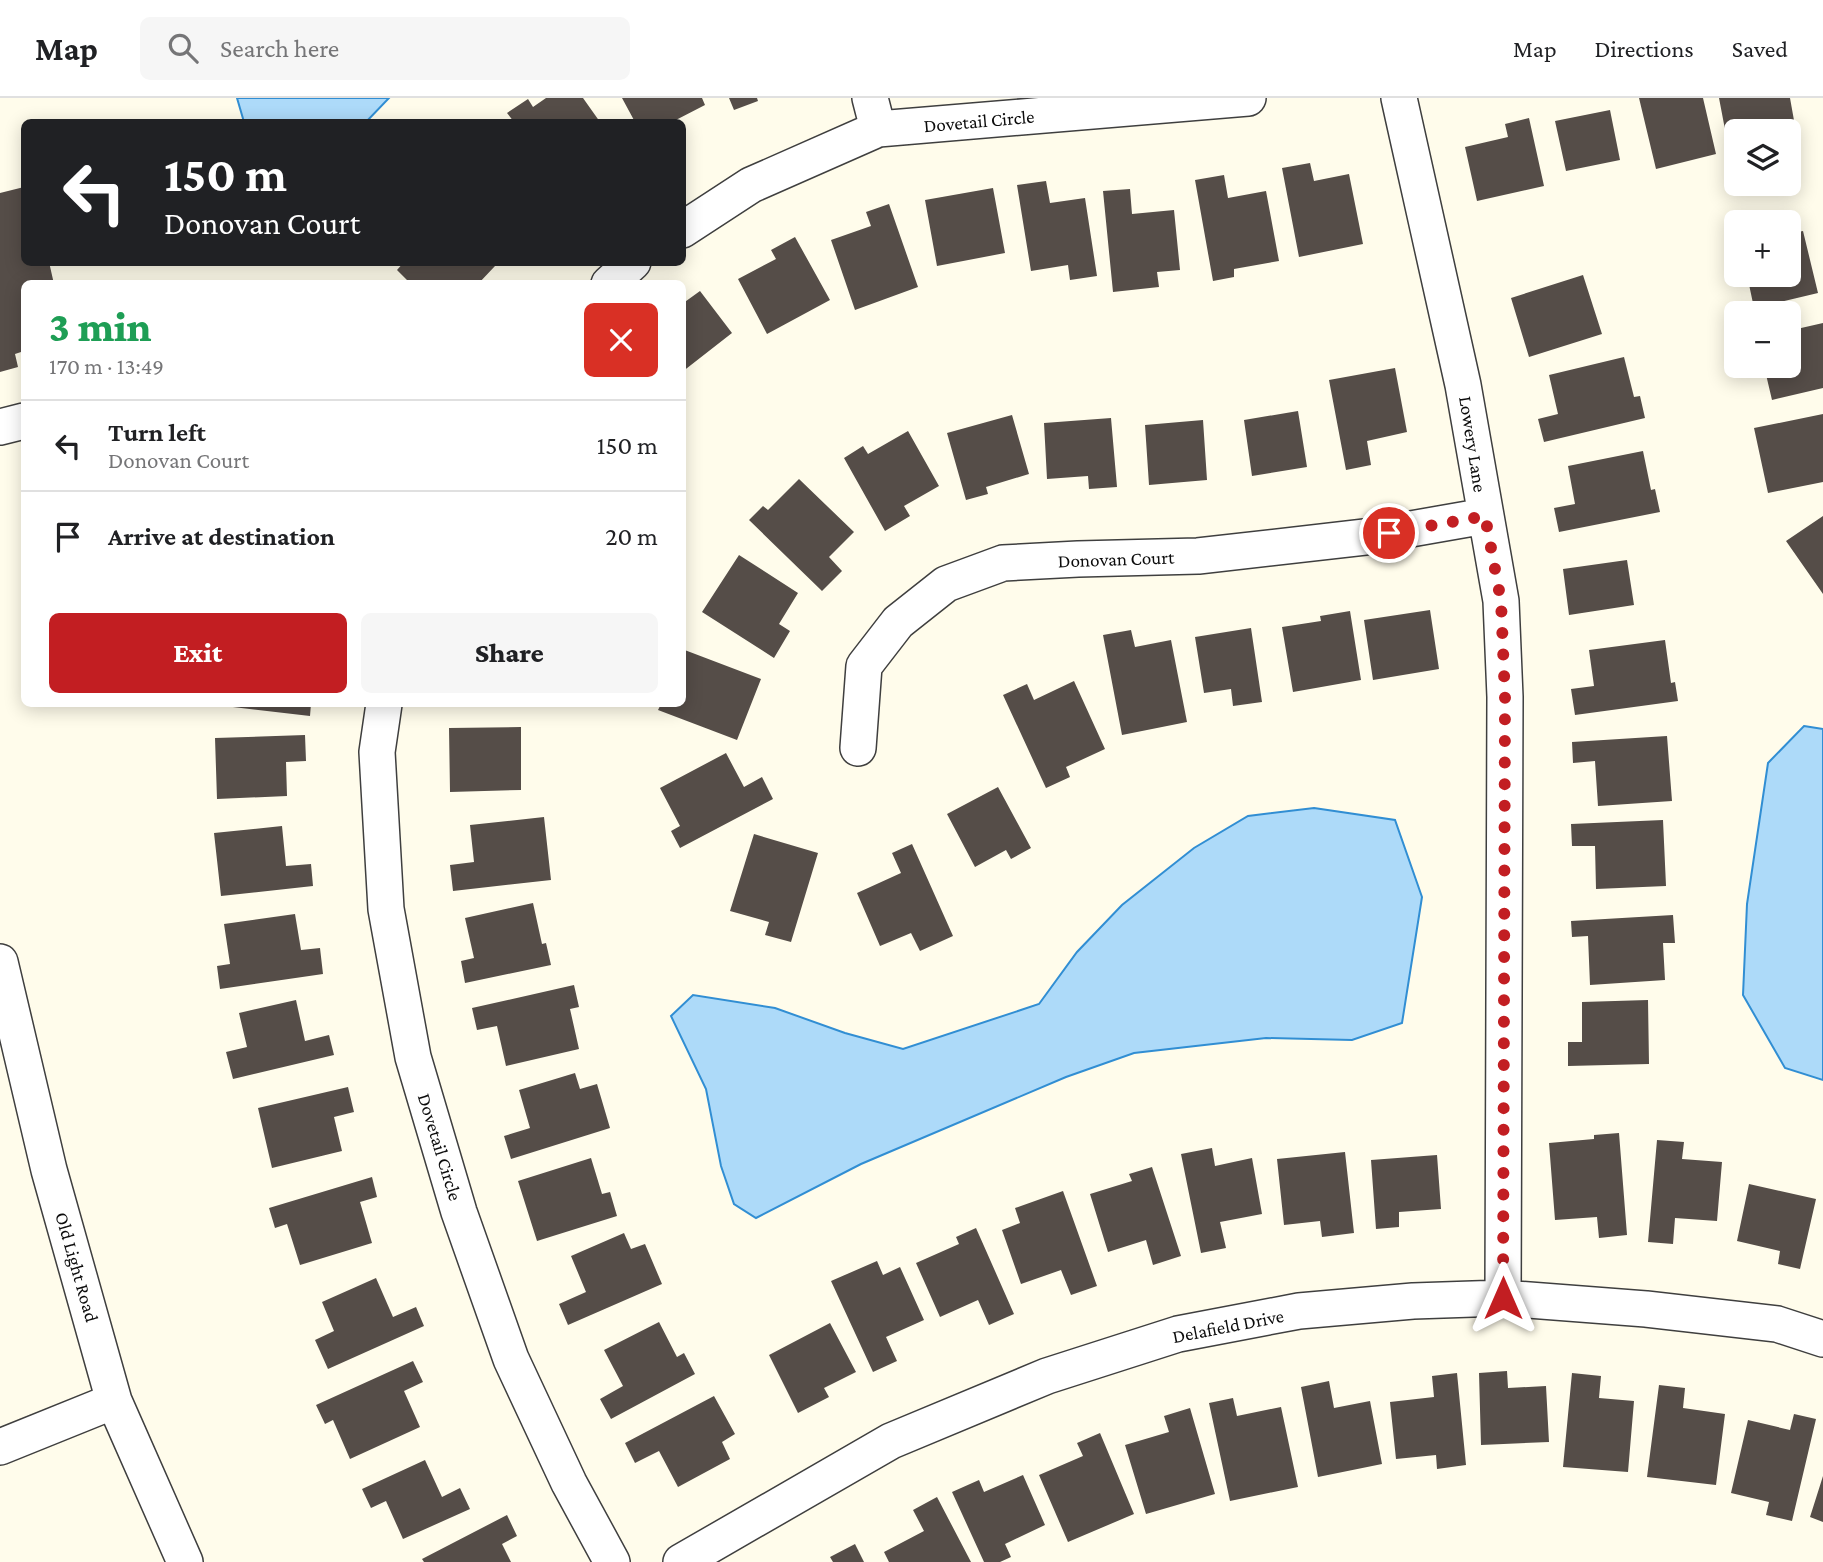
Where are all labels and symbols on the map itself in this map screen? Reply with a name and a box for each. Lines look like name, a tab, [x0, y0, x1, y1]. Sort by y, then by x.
street label: Dovetail Circle	[923, 106, 1035, 136]
street label: Lowery Lane	[1455, 394, 1491, 494]
pin	[1359, 503, 1419, 563]
street label: Donovan Court	[1057, 546, 1175, 572]
street label: Dovetail Circle	[414, 1091, 466, 1203]
street label: Old Light Road	[51, 1210, 103, 1324]
position arrow	[1466, 1261, 1540, 1335]
street label: Delafield Drive	[1170, 1305, 1286, 1347]

